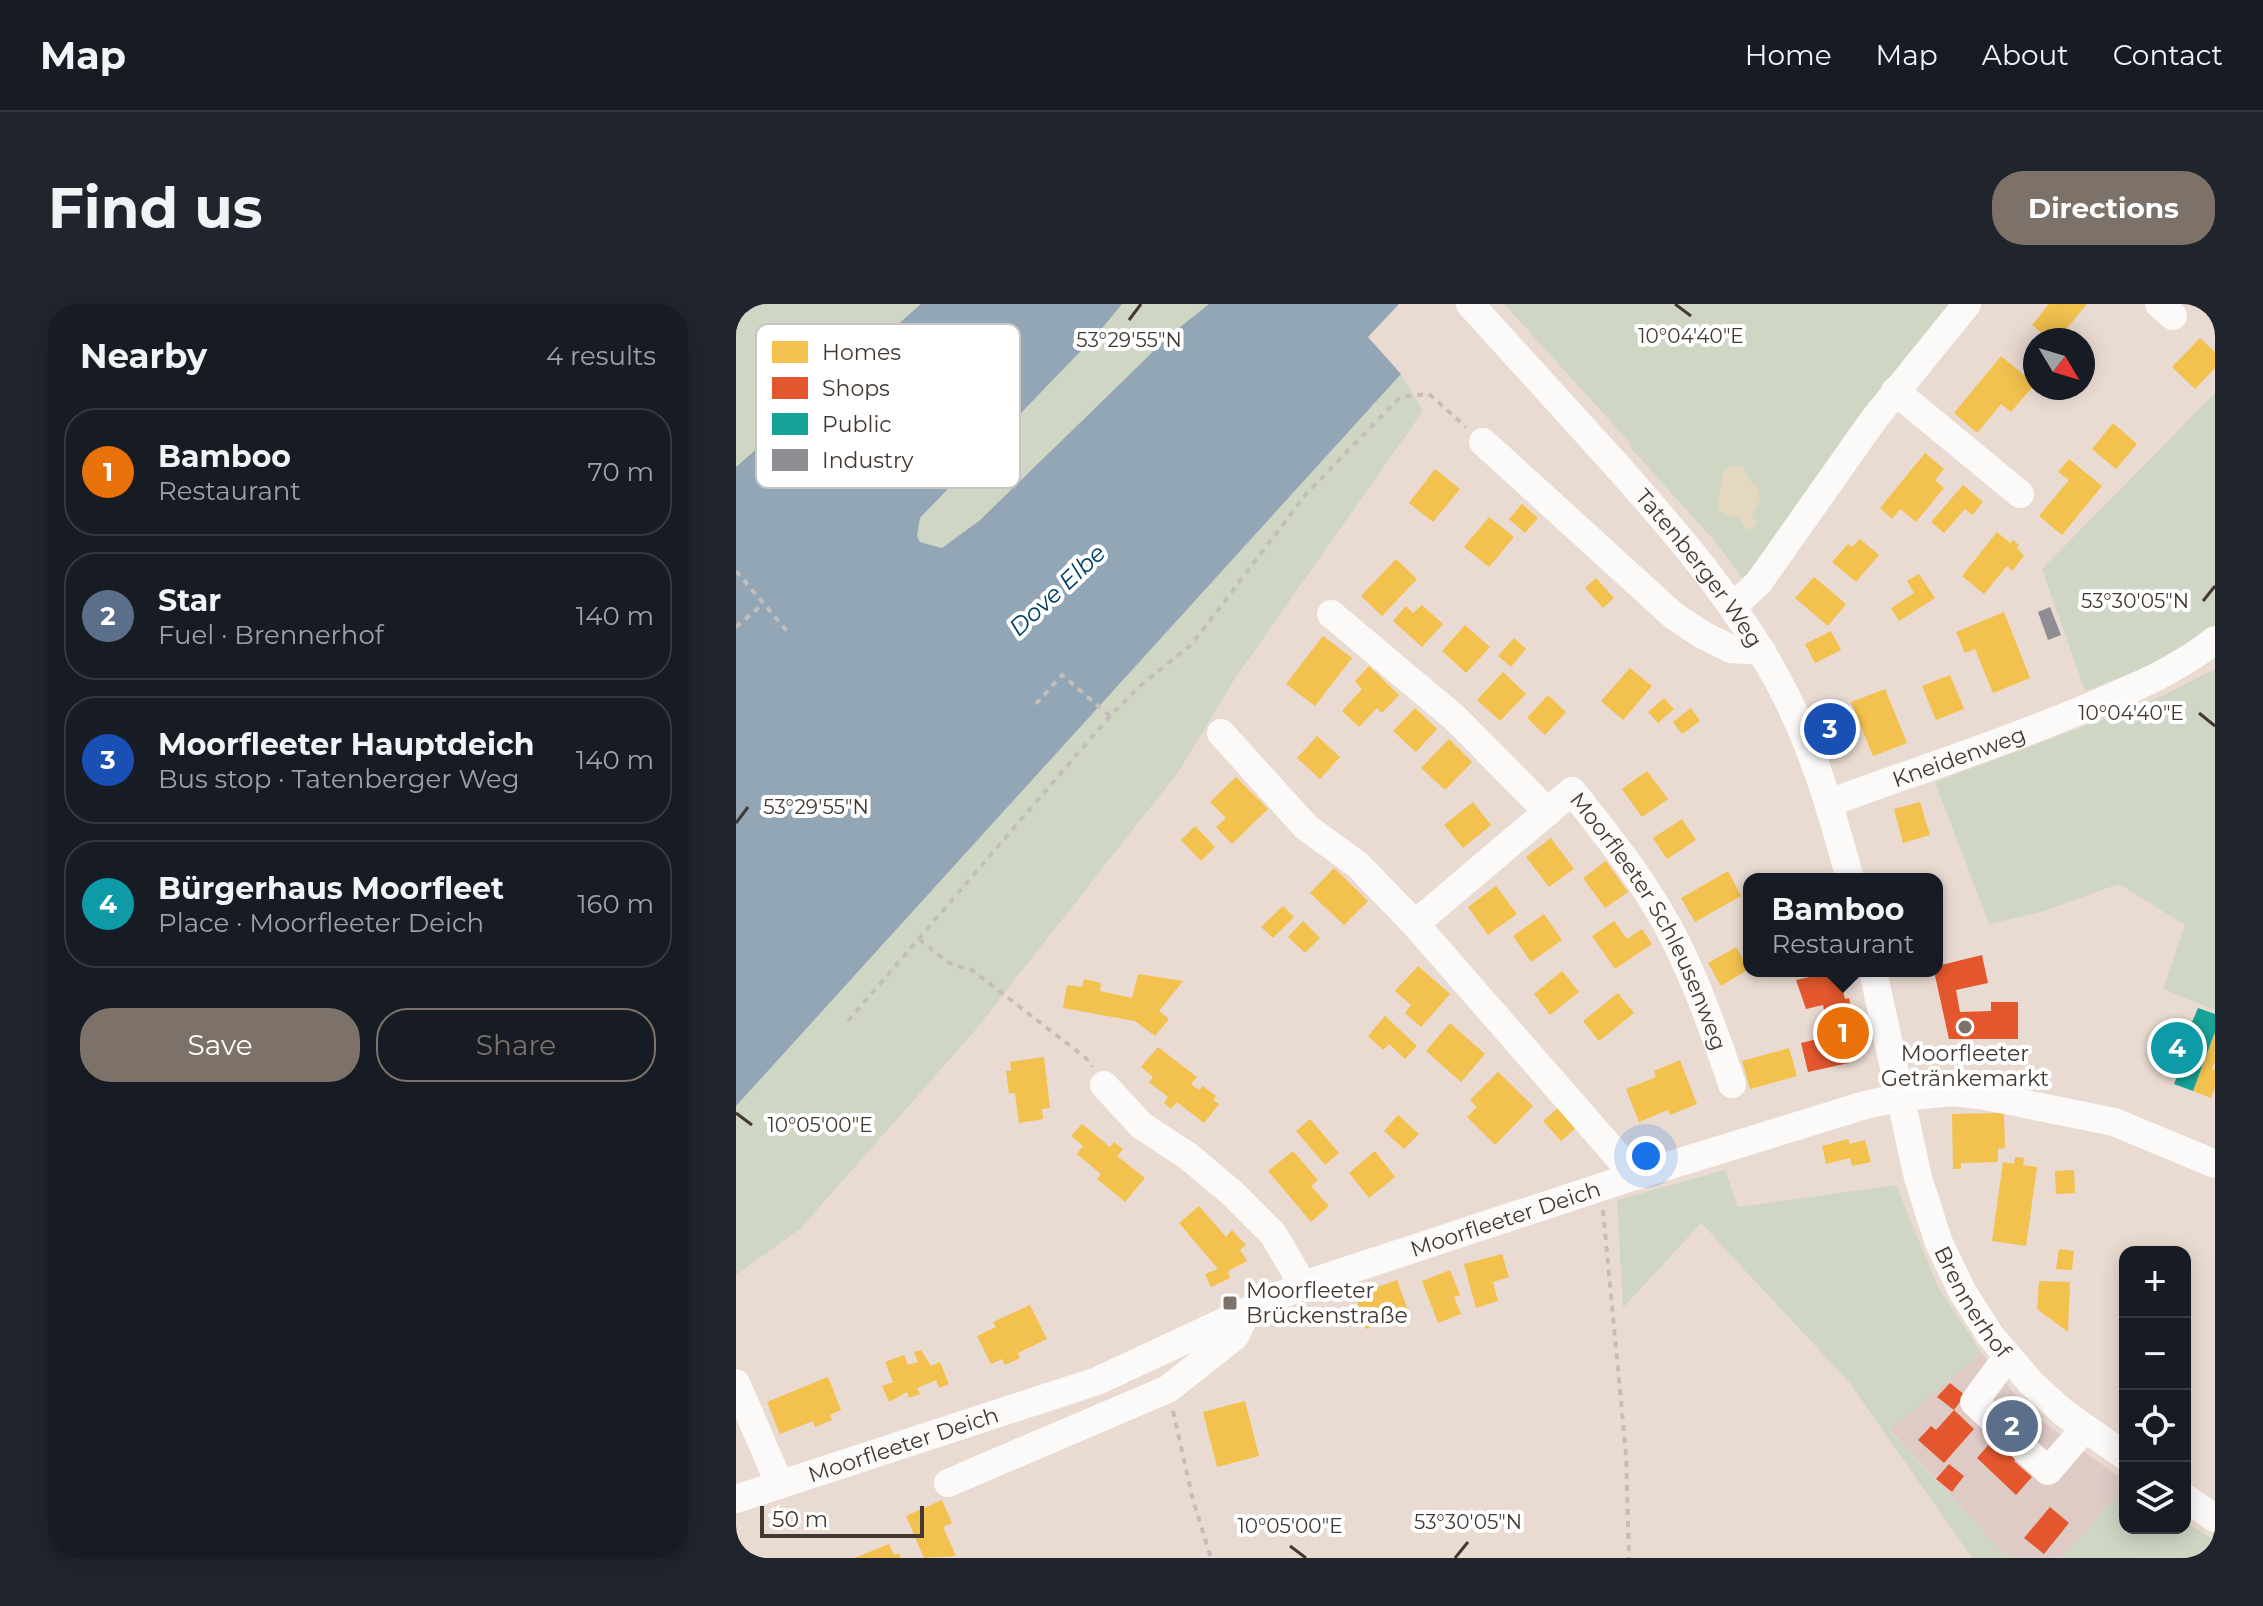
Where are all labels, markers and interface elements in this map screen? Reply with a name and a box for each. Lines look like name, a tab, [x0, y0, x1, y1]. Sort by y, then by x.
text: Map	[40, 32, 126, 79]
text: Home	[1745, 38, 1832, 72]
text: Map	[1876, 38, 1938, 72]
text: About	[1982, 38, 2069, 72]
text: Contact	[2113, 38, 2223, 72]
button: Directions	[1992, 171, 2215, 245]
text: Find us	[48, 174, 262, 242]
legend	[756, 324, 1020, 488]
text: 10°04'40"E	[1638, 324, 1744, 348]
text: 53°29'55"N	[1076, 328, 1182, 352]
north arrow	[2023, 328, 2095, 400]
text: Nearby	[80, 335, 207, 377]
text: Homes	[822, 339, 901, 366]
text: 4 results	[546, 340, 656, 372]
text: Shops	[822, 375, 890, 402]
text: Public	[822, 411, 892, 438]
text: Bamboo	[158, 438, 291, 475]
text: Industry	[822, 447, 914, 474]
text: 1	[103, 456, 113, 488]
text: 70 m	[588, 456, 654, 488]
text: Restaurant	[158, 475, 301, 507]
street label: Tatenberger Weg	[1630, 483, 1769, 652]
water label: Dove Elbe	[1003, 538, 1111, 642]
text: Star	[158, 582, 221, 619]
text: 53°30'05"N	[2081, 589, 2189, 613]
text: 2	[100, 600, 116, 632]
text: 140 m	[576, 600, 654, 632]
text: Fuel · Brennerhof	[158, 619, 384, 651]
pin: 3	[1804, 699, 1856, 759]
text: 10°04'40"E	[2078, 701, 2184, 725]
street label: Kneidenweg	[1889, 720, 2029, 793]
text: Moorfleeter Hauptdeich	[158, 726, 534, 763]
text: 3	[100, 744, 116, 776]
text: 140 m	[576, 744, 654, 776]
text: Bus stop · Tatenberger Weg	[158, 763, 519, 795]
street label: Moorfleeter Schleusenweg	[1564, 786, 1733, 1054]
text: 53°29'55"N	[763, 795, 869, 819]
text: Bürgerhaus Moorfleet	[158, 870, 504, 907]
popup	[1743, 873, 1943, 977]
text: 4	[99, 888, 117, 920]
text: 160 m	[577, 888, 654, 920]
text: Bamboo	[1772, 891, 1904, 928]
text: Place · Moorfleeter Deich	[158, 907, 484, 939]
text: Restaurant	[1772, 928, 1914, 960]
pin: 1	[1817, 1003, 1869, 1063]
button: Save	[80, 1008, 360, 1082]
button: Share	[376, 1008, 656, 1082]
marker: Moorfleeter Getränkemarkt	[1956, 1018, 1974, 1036]
pin: 4	[2151, 1018, 2203, 1078]
place label: Moorfleeter Getränkemarkt	[1881, 1040, 2049, 1092]
text: 10°05'00"E	[767, 1113, 873, 1137]
your location	[1626, 1136, 1666, 1176]
street label: Moorfleeter Deich	[1407, 1175, 1604, 1262]
street label: Brennerhof	[1929, 1241, 2018, 1364]
map controls	[2119, 1246, 2191, 1534]
button: +	[2119, 1246, 2191, 1318]
place label: Moorfleeter Brückenstraße	[1246, 1277, 1408, 1329]
marker: Moorfleeter Brückenstraße	[1221, 1294, 1239, 1312]
button: −	[2119, 1318, 2191, 1390]
button: locate	[2119, 1390, 2191, 1462]
pin: 2	[1986, 1396, 2038, 1456]
street label: Moorfleeter Deich	[805, 1401, 1002, 1488]
button: layers	[2119, 1462, 2191, 1534]
scale bar	[760, 1502, 924, 1538]
text: 50 m	[772, 1506, 828, 1533]
text: 53°30'05"N	[1414, 1510, 1522, 1534]
text: 10°05'00"E	[1237, 1514, 1343, 1538]

